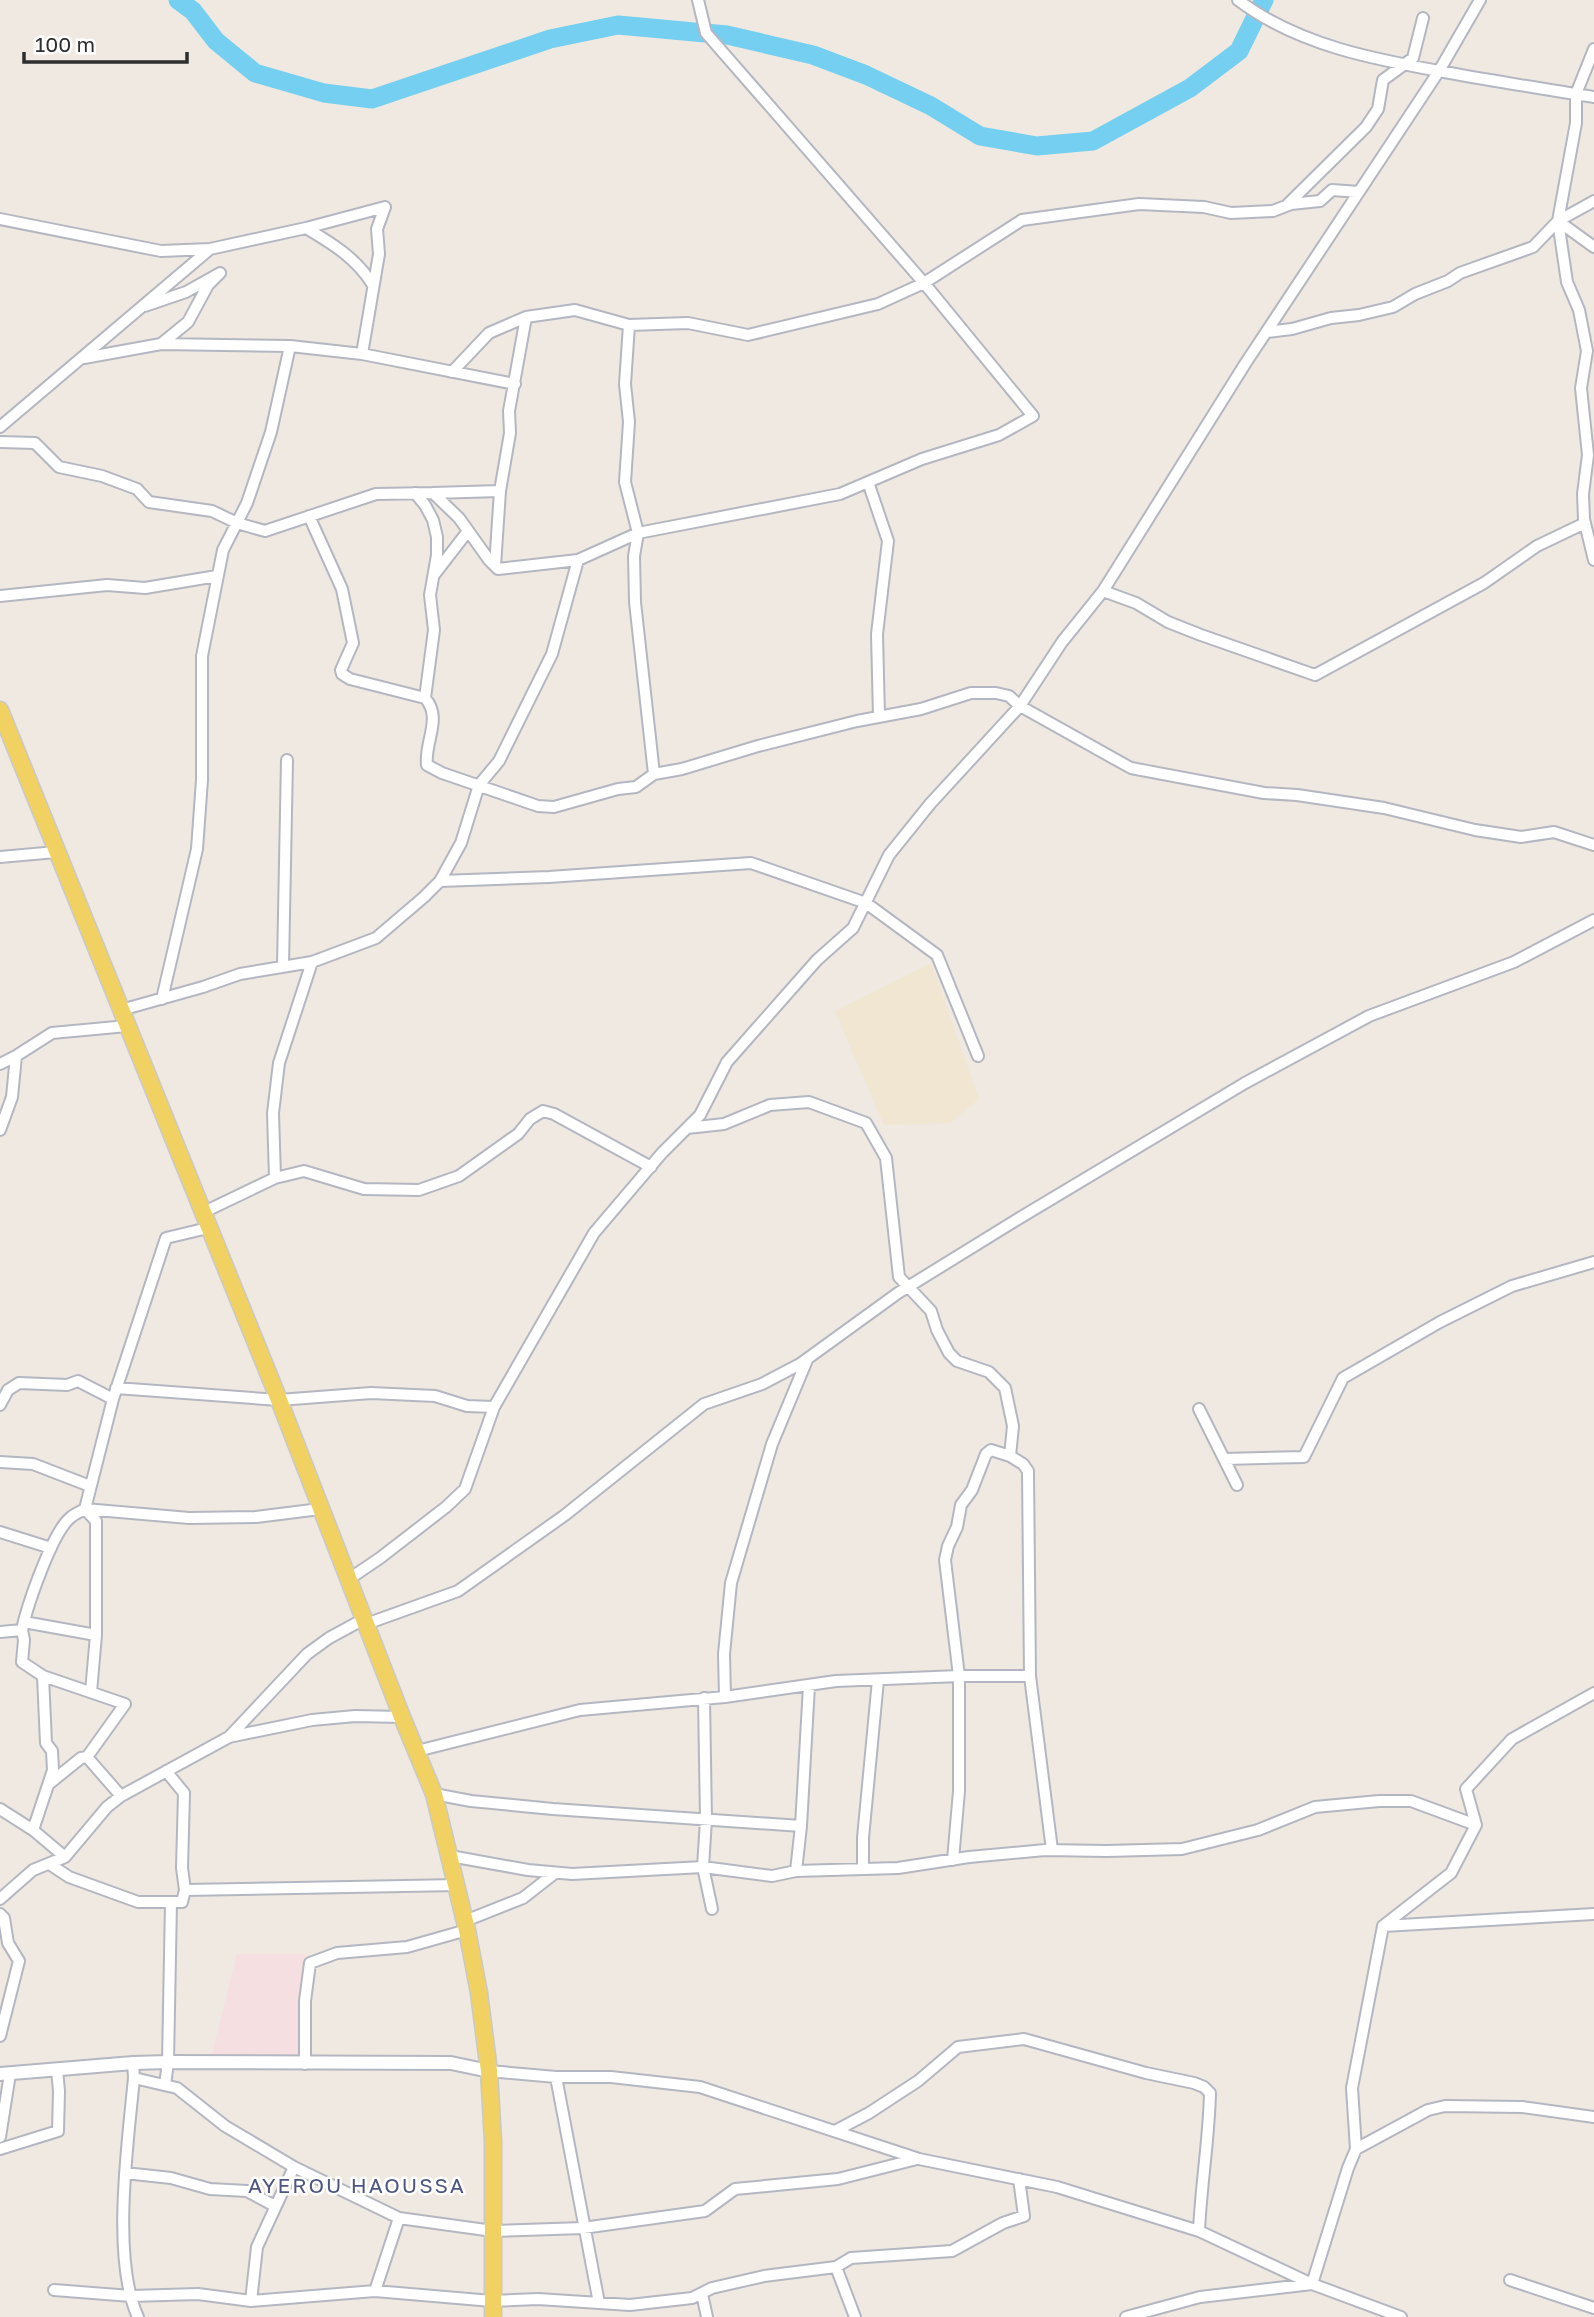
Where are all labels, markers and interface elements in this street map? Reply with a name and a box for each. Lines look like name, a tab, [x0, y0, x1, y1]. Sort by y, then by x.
scale bar	[24, 21, 187, 65]
text: 100 m	[35, 31, 95, 57]
district label: AYEROU HAOUSSA	[248, 2172, 466, 2198]

